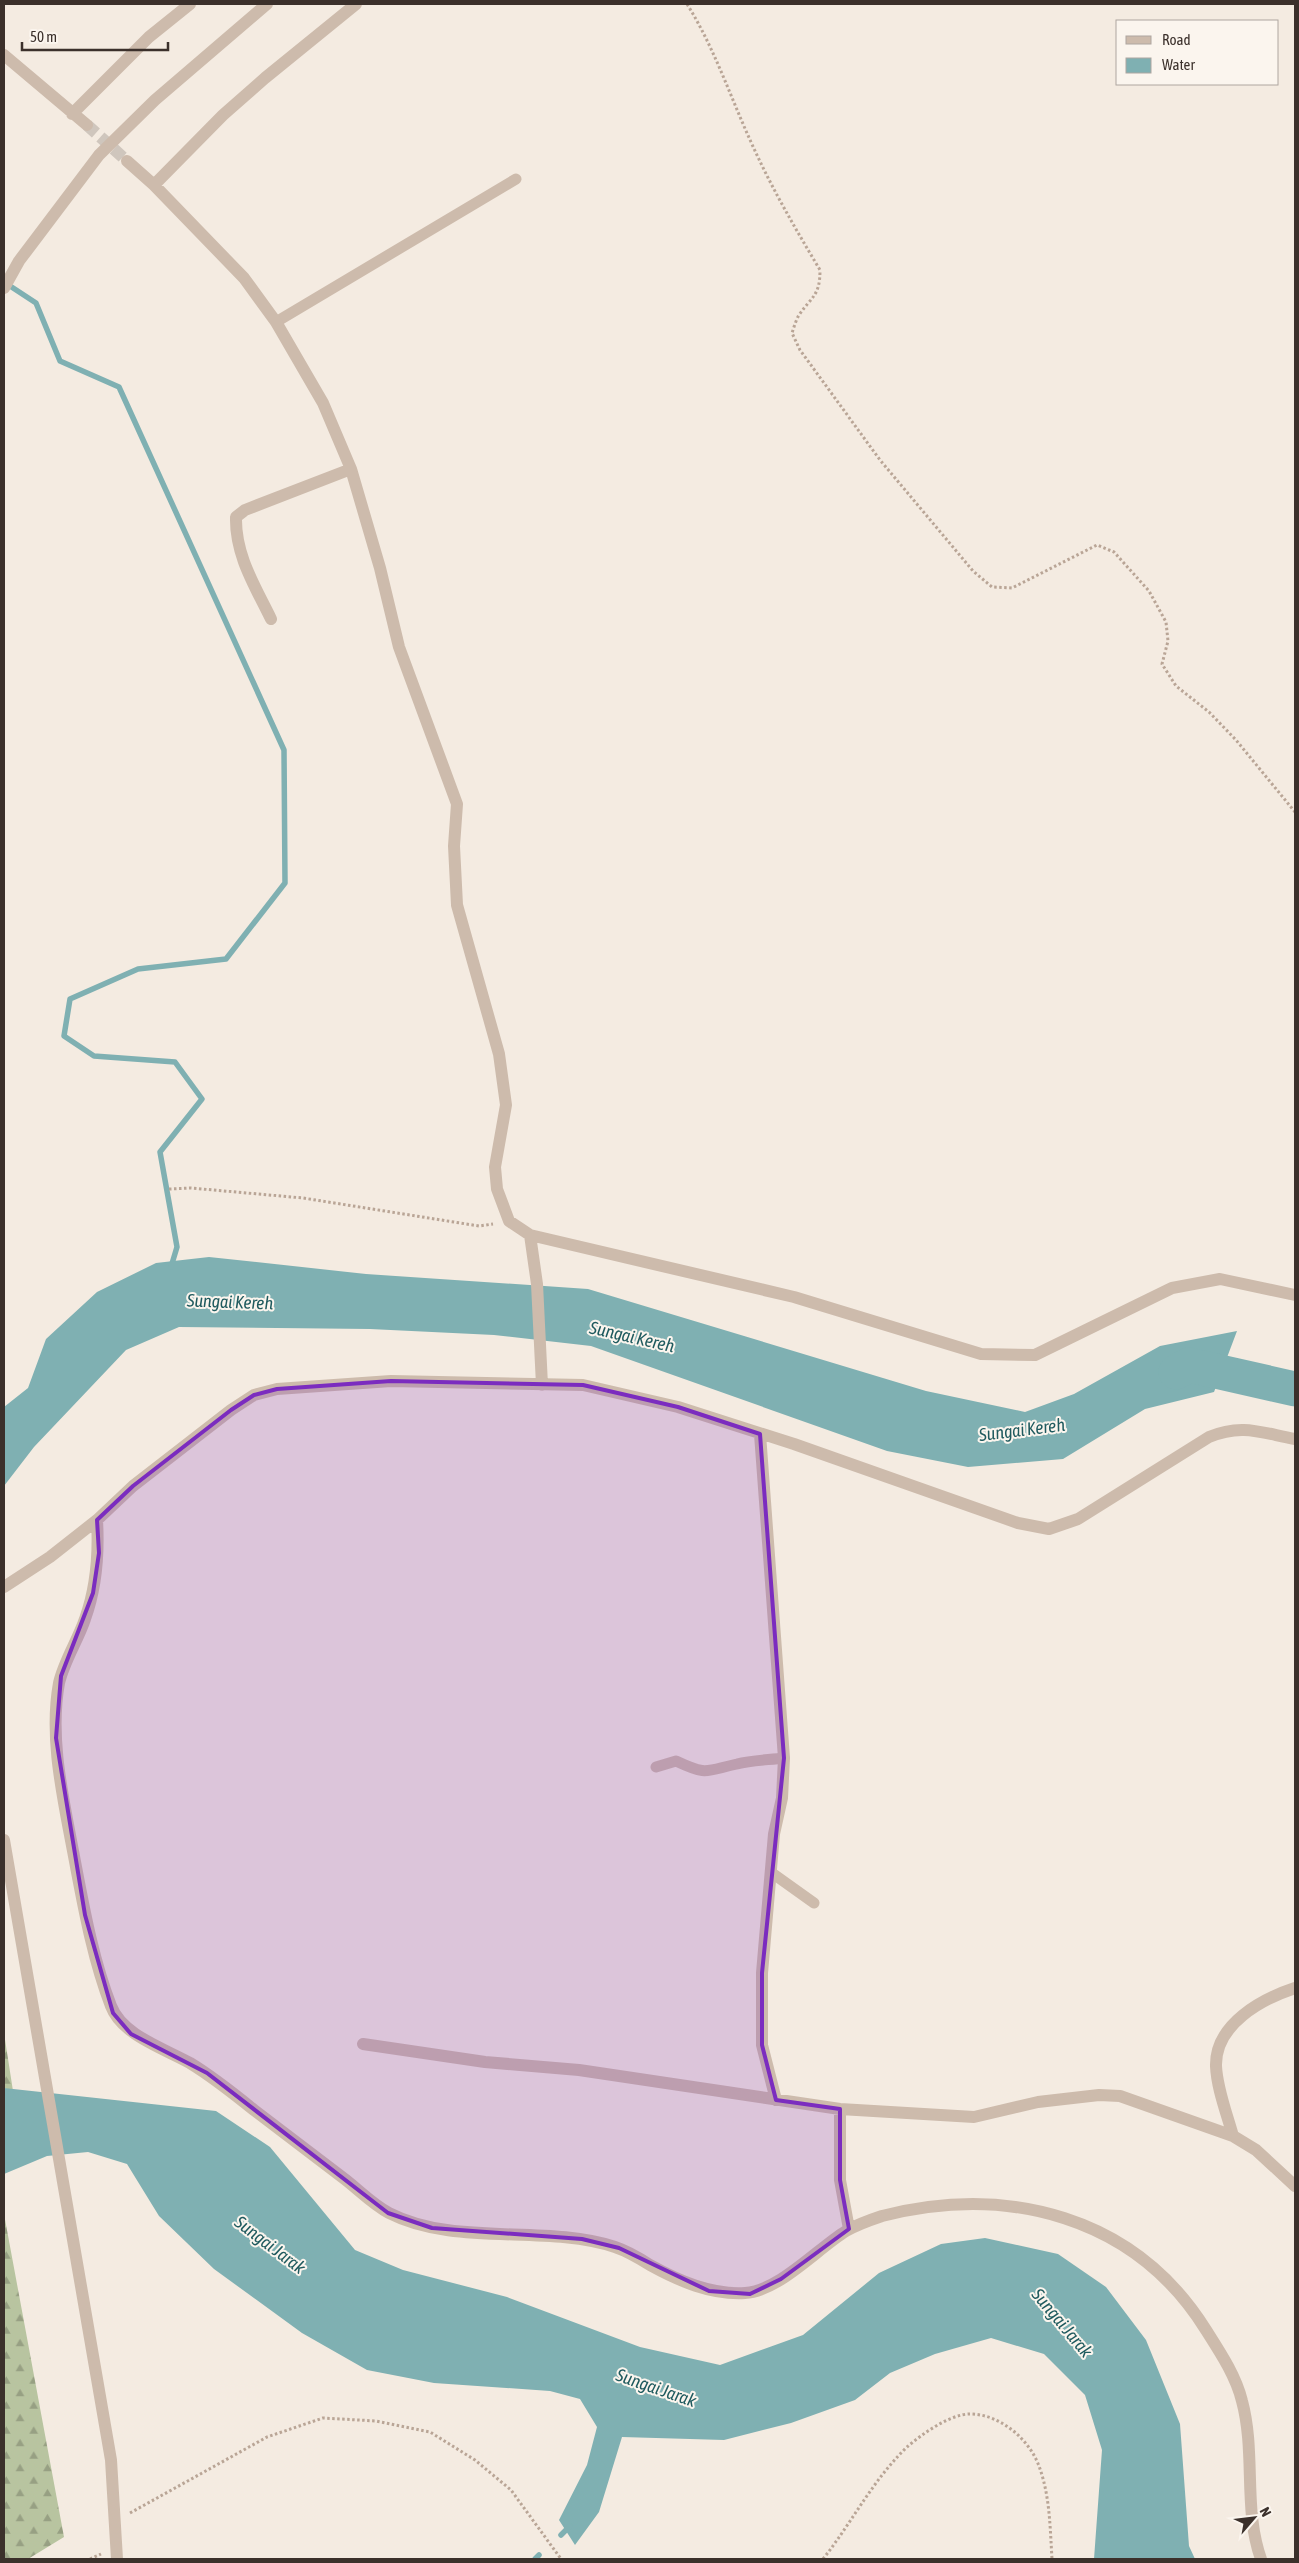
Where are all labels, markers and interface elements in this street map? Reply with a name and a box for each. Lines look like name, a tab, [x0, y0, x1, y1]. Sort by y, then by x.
scale bar	[22, 20, 169, 52]
legend	[1116, 20, 1279, 85]
text: 50 m	[30, 28, 57, 45]
text: Road	[1162, 31, 1191, 48]
text: Water	[1162, 56, 1195, 73]
water label: Sungai Kereh	[185, 1289, 274, 1314]
water label: Sungai Kereh	[587, 1316, 677, 1357]
water label: Sungai Kereh	[977, 1414, 1066, 1445]
water label: Sungai Jarak	[230, 2211, 311, 2279]
water label: Sungai Jarak	[1027, 2283, 1098, 2362]
water label: Sungai Jarak	[612, 2364, 700, 2411]
north arrow	[1229, 2493, 1279, 2543]
text: N	[1256, 2504, 1274, 2519]

